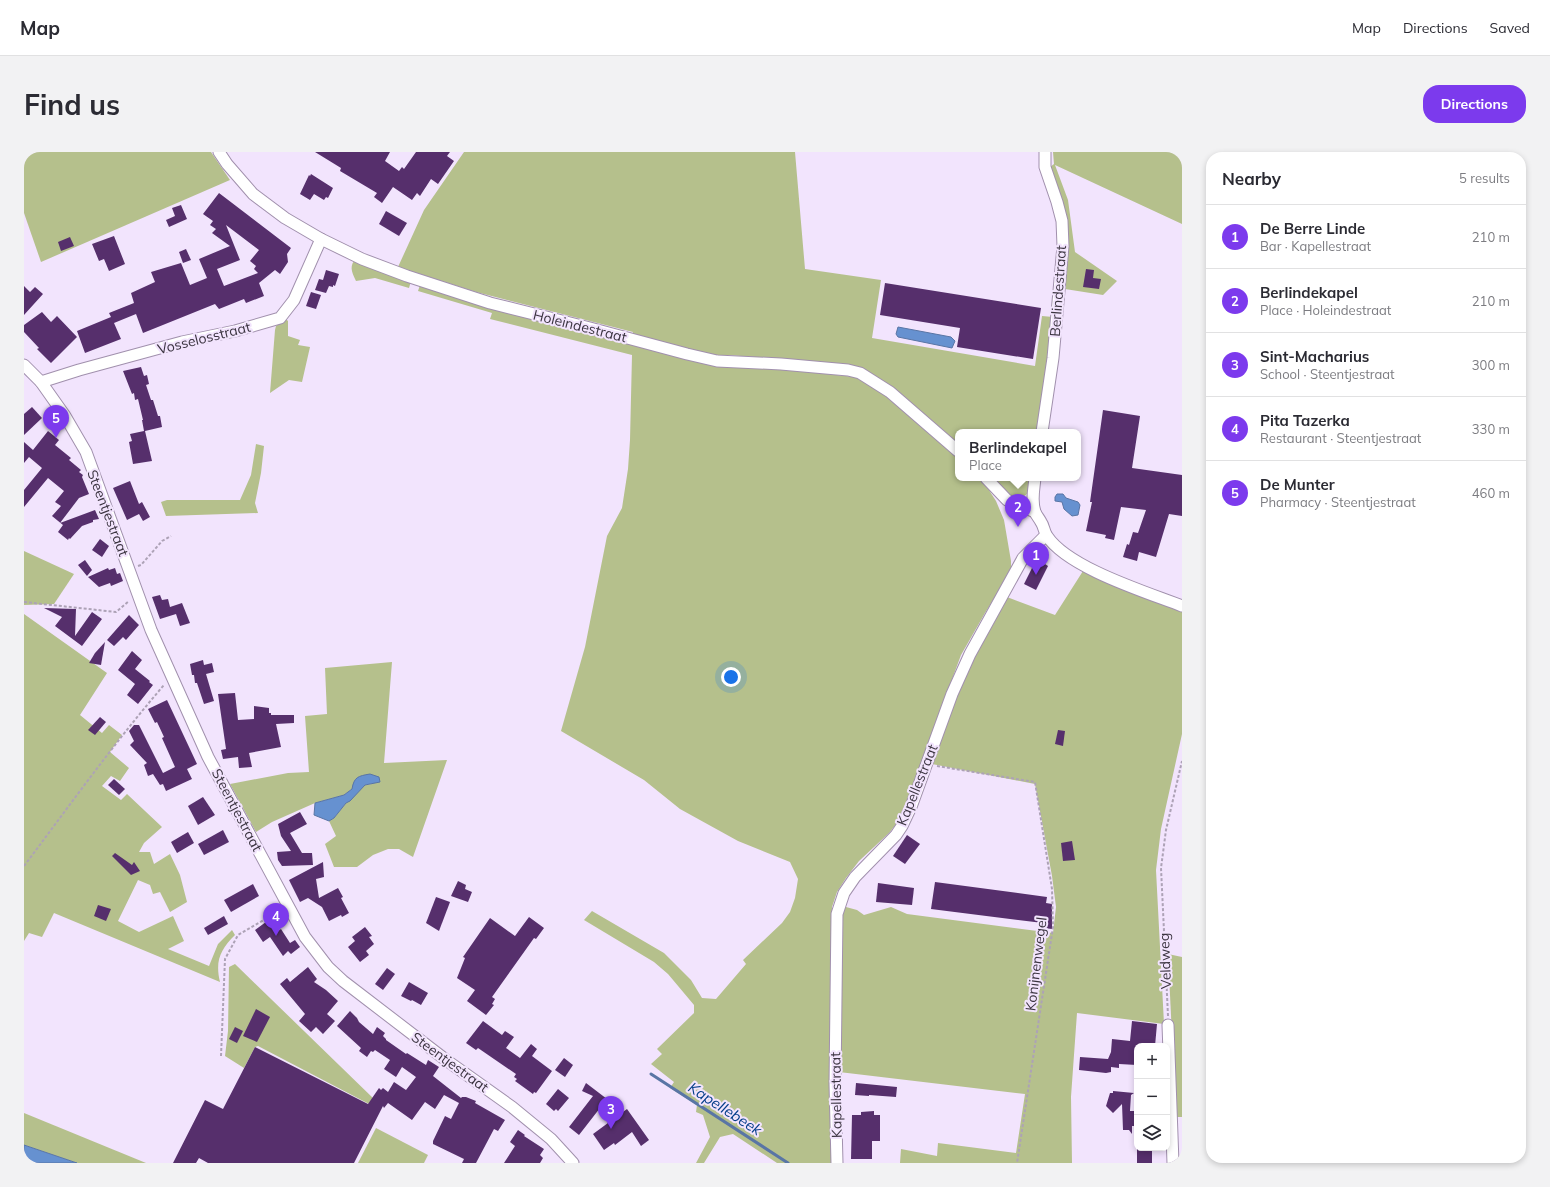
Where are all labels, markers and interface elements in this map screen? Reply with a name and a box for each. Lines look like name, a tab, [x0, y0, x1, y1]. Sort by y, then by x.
text: Map	[20, 16, 60, 40]
text: Map	[1352, 19, 1381, 37]
text: Directions	[1403, 19, 1468, 37]
text: Saved	[1490, 19, 1530, 37]
button: Directions	[1423, 85, 1526, 123]
text: Find us	[24, 87, 120, 122]
text: Nearby	[1222, 168, 1281, 189]
text: 5 results	[1459, 170, 1510, 186]
text: De Berre Linde	[1260, 219, 1365, 238]
text: 1	[1231, 229, 1239, 245]
text: 210 m	[1472, 229, 1510, 245]
text: Bar · Kapellestraat	[1260, 238, 1371, 254]
street label: Berlindestraat	[1046, 245, 1070, 337]
text: Berlindekapel	[1260, 283, 1358, 302]
text: 2	[1231, 293, 1239, 309]
text: 210 m	[1472, 293, 1510, 309]
text: Place · Holeindestraat	[1260, 302, 1391, 318]
street label: Holeindestraat	[531, 306, 629, 346]
street label: Vosselosstraat	[156, 318, 252, 358]
text: Sint-Macharius	[1260, 347, 1369, 366]
text: 3	[1231, 357, 1239, 373]
text: 300 m	[1472, 357, 1510, 373]
text: School · Steentjestraat	[1260, 366, 1395, 382]
pin: 5	[43, 405, 69, 438]
text: Pita Tazerka	[1260, 411, 1350, 430]
text: 4	[1231, 421, 1239, 437]
text: 330 m	[1472, 421, 1510, 437]
popup	[955, 429, 1081, 481]
text: Restaurant · Steentjestraat	[1260, 430, 1421, 446]
text: Berlindekapel	[969, 438, 1067, 457]
text: Place	[969, 457, 1002, 473]
street label: Steentjestraat	[83, 467, 133, 559]
text: De Munter	[1260, 475, 1335, 494]
text: 5	[1231, 485, 1239, 501]
text: 460 m	[1472, 485, 1510, 501]
pin: 2	[1005, 494, 1031, 527]
text: Pharmacy · Steentjestraat	[1260, 494, 1416, 510]
pin: 1	[1023, 542, 1049, 575]
your location	[721, 667, 741, 687]
street label: Kapellestraat	[893, 742, 942, 828]
street label: Steentjestraat	[208, 765, 266, 855]
pin: 4	[263, 903, 289, 936]
street label: Konijnenwegel	[1021, 916, 1051, 1012]
street label: Veldweg	[1155, 932, 1175, 990]
street label: Steentjestraat	[408, 1028, 492, 1096]
map controls	[1134, 1043, 1170, 1151]
button: +	[1134, 1043, 1170, 1079]
street label: Kapellestraat	[826, 1052, 846, 1138]
water label: Kapellebeek	[685, 1078, 767, 1140]
button: −	[1134, 1079, 1170, 1115]
pin: 3	[598, 1096, 624, 1129]
button: layers	[1134, 1115, 1170, 1151]

